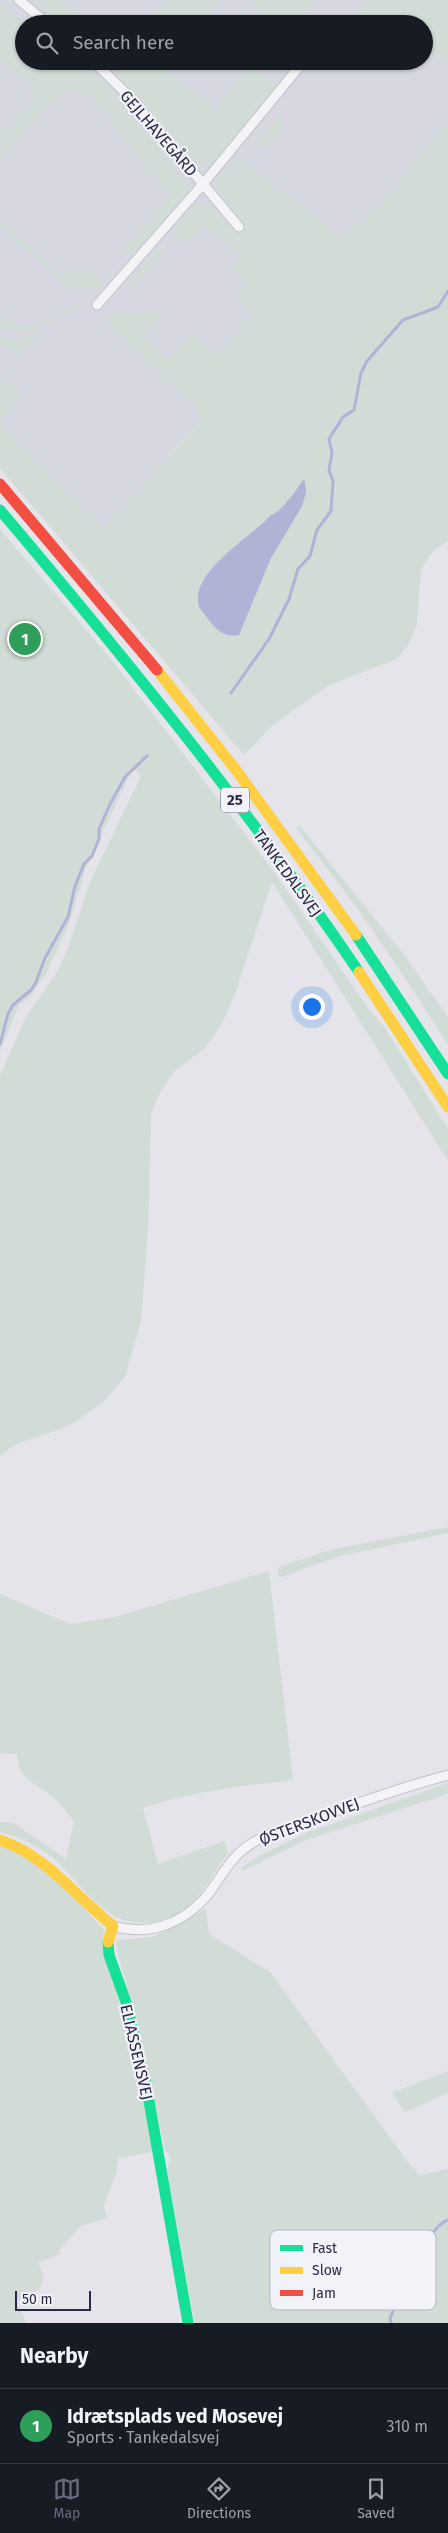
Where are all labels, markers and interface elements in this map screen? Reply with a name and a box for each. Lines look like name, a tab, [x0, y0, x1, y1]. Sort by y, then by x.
search box	[15, 15, 433, 70]
icon: search	[33, 29, 61, 57]
text: Search here	[73, 31, 174, 54]
street label: GEJLHAVEGÅRD	[116, 86, 202, 180]
pin: 1	[9, 620, 41, 658]
road number: 25	[221, 788, 249, 812]
street label: TANKEDALSVEJ	[250, 826, 326, 921]
your location	[299, 994, 325, 1020]
street label: ØSTERSKOVVEJ	[256, 1794, 362, 1849]
street label: ELIASSENSVEJ	[116, 2002, 157, 2102]
legend	[270, 2230, 436, 2310]
text: Fast	[312, 2240, 338, 2257]
text: Slow	[312, 2262, 342, 2279]
text: Jam	[312, 2285, 336, 2302]
scale bar	[15, 2288, 91, 2311]
text: 50 m	[22, 2291, 53, 2308]
text: Nearby	[20, 2343, 88, 2369]
text: Idrætsplads ved Mosevej	[67, 2405, 283, 2428]
text: 1	[32, 2417, 40, 2436]
text: 310 m	[387, 2417, 428, 2436]
text: Sports · Tankedalsvej	[67, 2428, 220, 2447]
tab: Map	[53, 2475, 81, 2522]
tab: Directions	[187, 2475, 251, 2522]
tab: Saved	[357, 2475, 395, 2522]

